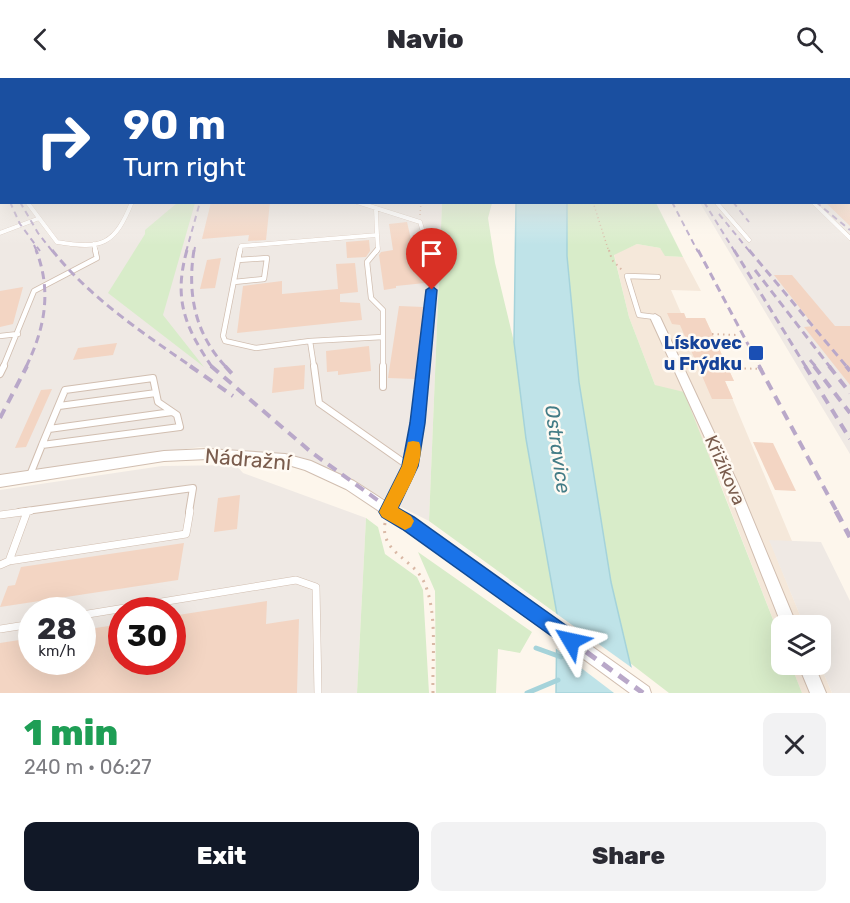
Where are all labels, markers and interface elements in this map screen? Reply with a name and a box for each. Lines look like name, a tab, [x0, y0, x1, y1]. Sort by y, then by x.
icon: back	[24, 23, 57, 56]
text: Navio	[386, 23, 464, 55]
icon: search	[793, 23, 826, 56]
text: 90 m	[123, 100, 226, 150]
icon: right	[24, 102, 102, 180]
text: Turn right	[123, 151, 246, 183]
pin	[406, 228, 457, 290]
icon: arrive	[415, 237, 448, 270]
place label: Lískovec u Frýdku	[664, 332, 742, 375]
marker: Lískovec u Frýdku	[747, 344, 765, 362]
water label: Ostravice	[540, 403, 576, 495]
street label: Křižíkova	[700, 432, 750, 508]
street label: Nádražní	[204, 443, 293, 475]
speed limit sign: 30	[108, 597, 186, 675]
position arrow	[539, 609, 603, 673]
text: 28	[37, 611, 77, 647]
map controls	[771, 615, 831, 675]
button: layers	[771, 615, 831, 675]
text: km/h	[38, 642, 76, 660]
text: 1 min	[24, 711, 118, 754]
button: close	[763, 713, 826, 776]
text: 240 m · 06:27	[24, 755, 152, 779]
button: Exit	[24, 822, 419, 891]
button: Share	[431, 822, 826, 891]

